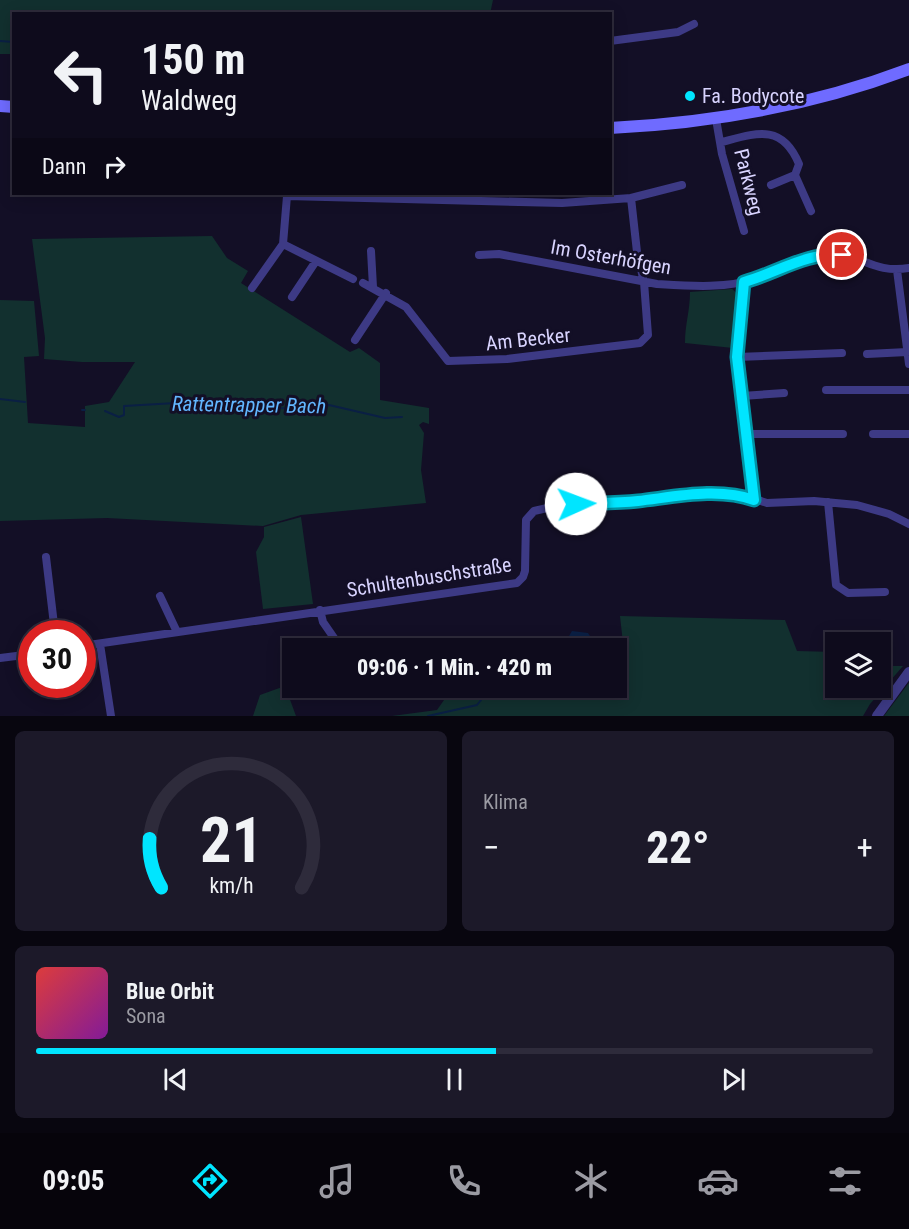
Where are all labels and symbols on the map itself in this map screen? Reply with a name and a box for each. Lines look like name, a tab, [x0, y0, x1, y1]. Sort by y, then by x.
place label: Fa. Bodycote	[702, 84, 804, 108]
marker: Fa. Bodycote	[683, 89, 697, 103]
street label: Parkweg	[729, 146, 769, 218]
pin	[816, 229, 867, 280]
street label: Im Osterhöfgen	[549, 235, 673, 279]
street label: Am Becker	[484, 323, 572, 355]
water label: Rattentrapper Bach	[172, 392, 326, 418]
position arrow	[544, 472, 608, 536]
street label: Schultenbuschstraße	[345, 552, 513, 602]
speed limit sign: 30	[18, 620, 96, 698]

